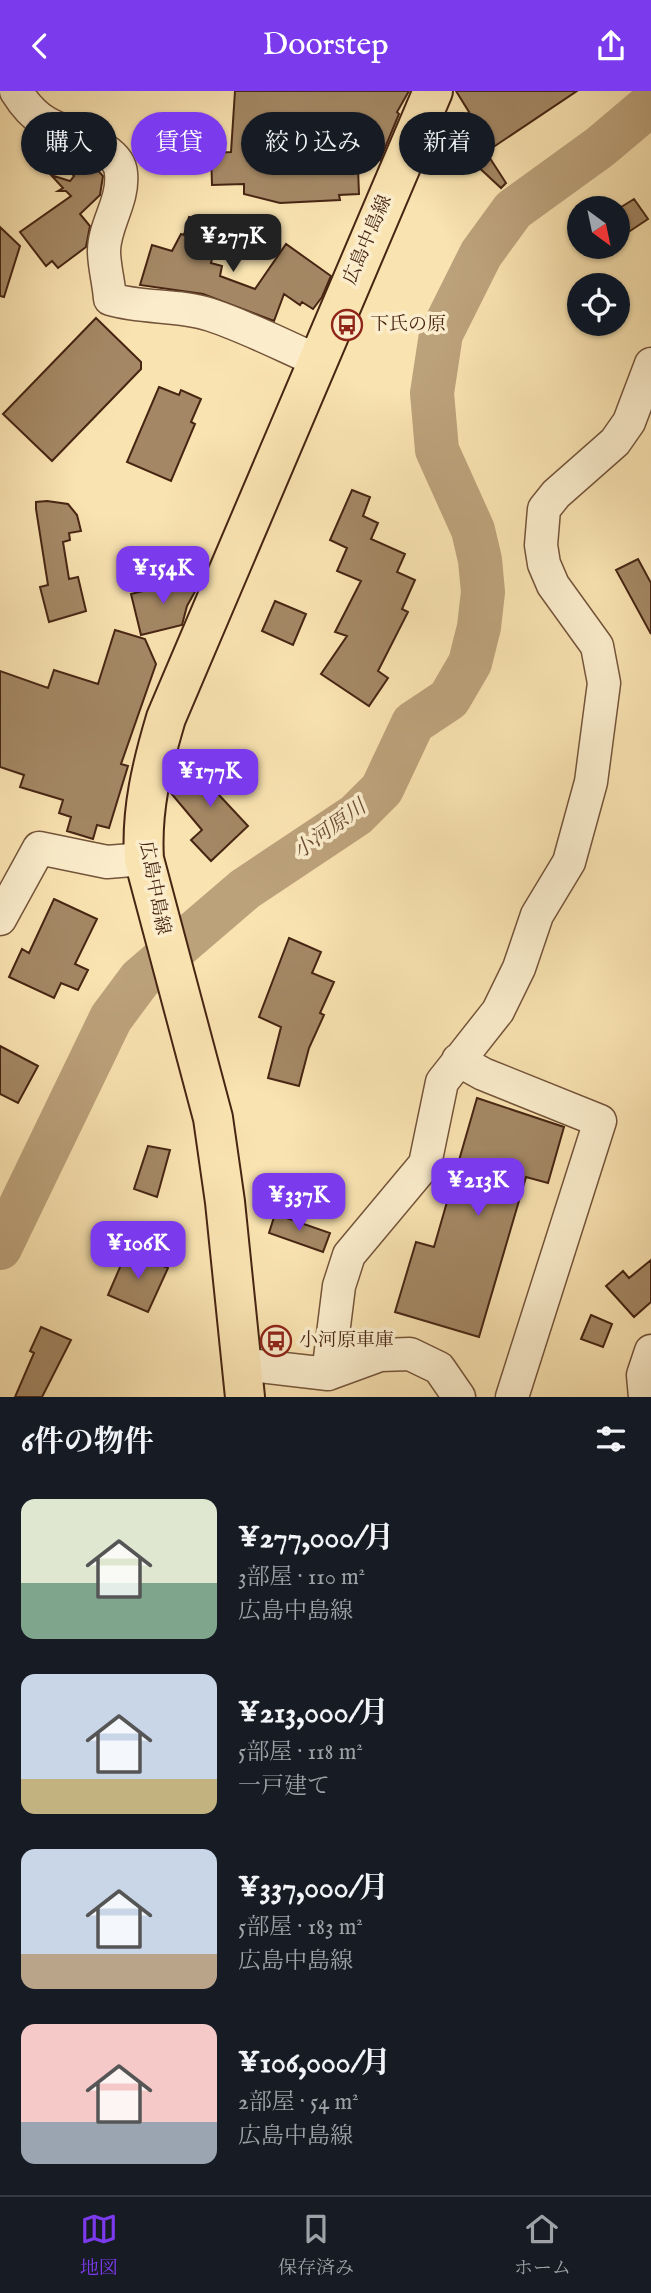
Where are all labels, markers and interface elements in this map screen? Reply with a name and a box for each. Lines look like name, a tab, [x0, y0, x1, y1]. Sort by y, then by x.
text: Doorstep	[262, 25, 389, 66]
icon: back	[21, 27, 59, 65]
icon: share	[592, 27, 630, 65]
chip: 購入	[21, 112, 117, 175]
chip: 賃貸	[131, 112, 227, 175]
chip: 絞り込み	[241, 112, 385, 175]
chip: 新着	[399, 112, 495, 175]
street label: 広島中島線	[338, 192, 398, 288]
north arrow	[567, 196, 630, 259]
map controls	[567, 196, 630, 336]
pin: ¥277K	[184, 215, 282, 274]
text: ¥277K	[200, 222, 266, 251]
button: locate	[567, 273, 630, 336]
bus stop icon: 下氏の原	[330, 308, 364, 342]
place label: 下氏の原	[370, 313, 446, 337]
pin: ¥154K	[114, 547, 212, 606]
text: ¥154K	[132, 554, 194, 583]
pin: ¥177K	[161, 749, 259, 809]
text: ¥177K	[178, 757, 242, 786]
water label: 小河原川	[288, 793, 374, 866]
street label: 広島中島線	[133, 839, 175, 937]
pin: ¥213K	[429, 1159, 527, 1218]
text: ¥213K	[447, 1166, 509, 1195]
pin: ¥337K	[250, 1173, 348, 1233]
text: ¥337K	[268, 1181, 330, 1210]
pin: ¥106K	[89, 1221, 187, 1281]
text: ¥106K	[107, 1229, 169, 1258]
bus stop icon: 小河原車庫	[259, 1324, 293, 1358]
place label: 小河原車庫	[299, 1329, 394, 1353]
icon: filters	[592, 1420, 630, 1458]
text: 6件の物件	[21, 1424, 154, 1462]
text: ¥277,000/月	[238, 1520, 394, 1558]
icon: home	[77, 1527, 161, 1611]
text: 3部屋 · 110 m²	[238, 1563, 365, 1592]
text: 広島中島線	[238, 1597, 353, 1626]
text: ¥213,000/月	[238, 1695, 389, 1733]
icon: home	[77, 1702, 161, 1786]
text: 5部屋 · 118 m²	[238, 1738, 363, 1767]
text: 一戸建て	[238, 1772, 330, 1801]
text: ¥337,000/月	[238, 1870, 389, 1908]
icon: home	[77, 1877, 161, 1961]
text: 5部屋 · 183 m²	[238, 1913, 363, 1942]
text: 広島中島線	[238, 1947, 353, 1976]
text: ¥106,000/月	[238, 2045, 391, 2083]
icon: home	[77, 2052, 161, 2136]
text: 2部屋 · 54 m²	[238, 2088, 359, 2117]
text: 広島中島線	[238, 2122, 353, 2151]
tab: 地図	[80, 2210, 118, 2281]
tab: 保存済み	[278, 2210, 354, 2281]
tab: ホーム	[514, 2210, 571, 2281]

